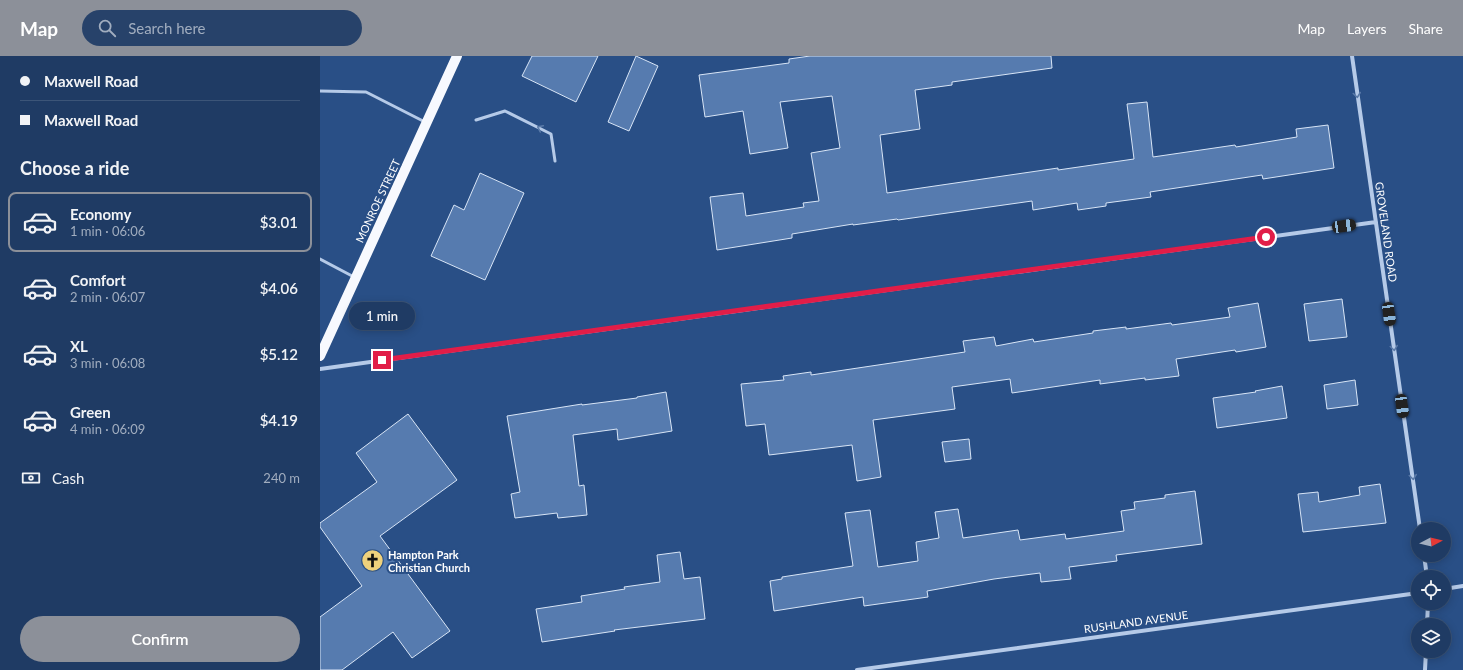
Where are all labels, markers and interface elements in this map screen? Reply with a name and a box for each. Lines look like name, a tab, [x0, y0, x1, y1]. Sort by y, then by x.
search box	[82, 10, 362, 46]
text: Map	[20, 17, 58, 40]
icon: search	[96, 17, 118, 39]
text: Search here	[128, 19, 206, 37]
text: Map	[1297, 20, 1325, 37]
text: Layers	[1347, 20, 1387, 37]
text: Share	[1409, 20, 1443, 37]
text: Maxwell Road	[44, 72, 138, 90]
one-way arrow	[1352, 92, 1361, 98]
text: Maxwell Road	[44, 111, 138, 129]
one-way arrow	[537, 126, 544, 133]
street label: MONROE STREET	[352, 156, 403, 245]
text: Choose a ride	[20, 157, 129, 179]
street label: GROVELAND ROAD	[1373, 181, 1400, 283]
icon: car	[22, 204, 58, 240]
text: Economy	[70, 205, 131, 223]
text: $3.01	[260, 213, 298, 231]
car	[1331, 218, 1357, 234]
text: 1 min · 06:06	[70, 223, 145, 239]
route start	[1257, 228, 1275, 246]
icon: car	[22, 270, 58, 306]
text: Comfort	[70, 271, 126, 289]
text: $4.06	[260, 279, 298, 297]
text: 2 min · 06:07	[70, 289, 145, 305]
car	[1381, 301, 1397, 327]
callout: 1 min	[349, 302, 415, 330]
text: 1 min	[366, 308, 398, 324]
icon: car	[22, 336, 58, 372]
text: XL	[70, 337, 88, 355]
text: $5.12	[260, 345, 298, 363]
one-way arrow	[1389, 345, 1398, 351]
route end	[373, 351, 391, 369]
text: 3 min · 06:08	[70, 355, 145, 371]
car	[1394, 393, 1410, 419]
icon: car	[22, 402, 58, 438]
text: Green	[70, 403, 111, 421]
text: $4.19	[260, 411, 298, 429]
text: 4 min · 06:09	[70, 421, 145, 437]
icon: cash	[20, 467, 42, 489]
text: Cash	[52, 469, 84, 487]
text: 240 m	[263, 470, 300, 486]
one-way arrow	[1408, 474, 1417, 480]
north arrow	[1411, 522, 1451, 562]
map controls	[1411, 522, 1451, 658]
church icon: Hampton Park Christian Church	[359, 548, 385, 574]
place label: Hampton Park Christian Church	[388, 548, 470, 574]
button: locate	[1411, 570, 1451, 610]
street label: RUSHLAND AVENUE	[1083, 608, 1189, 635]
button: Confirm	[20, 616, 300, 662]
button: layers	[1411, 618, 1451, 658]

